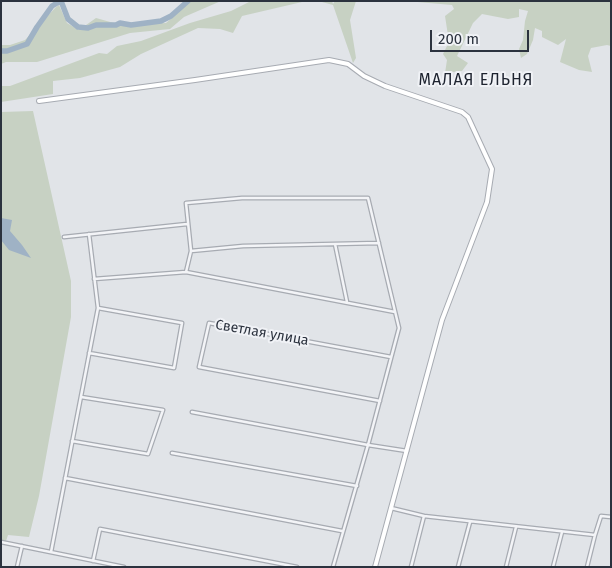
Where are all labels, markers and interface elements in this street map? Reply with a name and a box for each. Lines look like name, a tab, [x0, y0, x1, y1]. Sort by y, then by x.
scale bar	[432, 20, 531, 52]
text: 200 m	[438, 30, 479, 48]
district label: МАЛАЯ ЕЛЬНЯ	[417, 71, 535, 91]
street label: Светлая улица	[214, 317, 310, 349]

